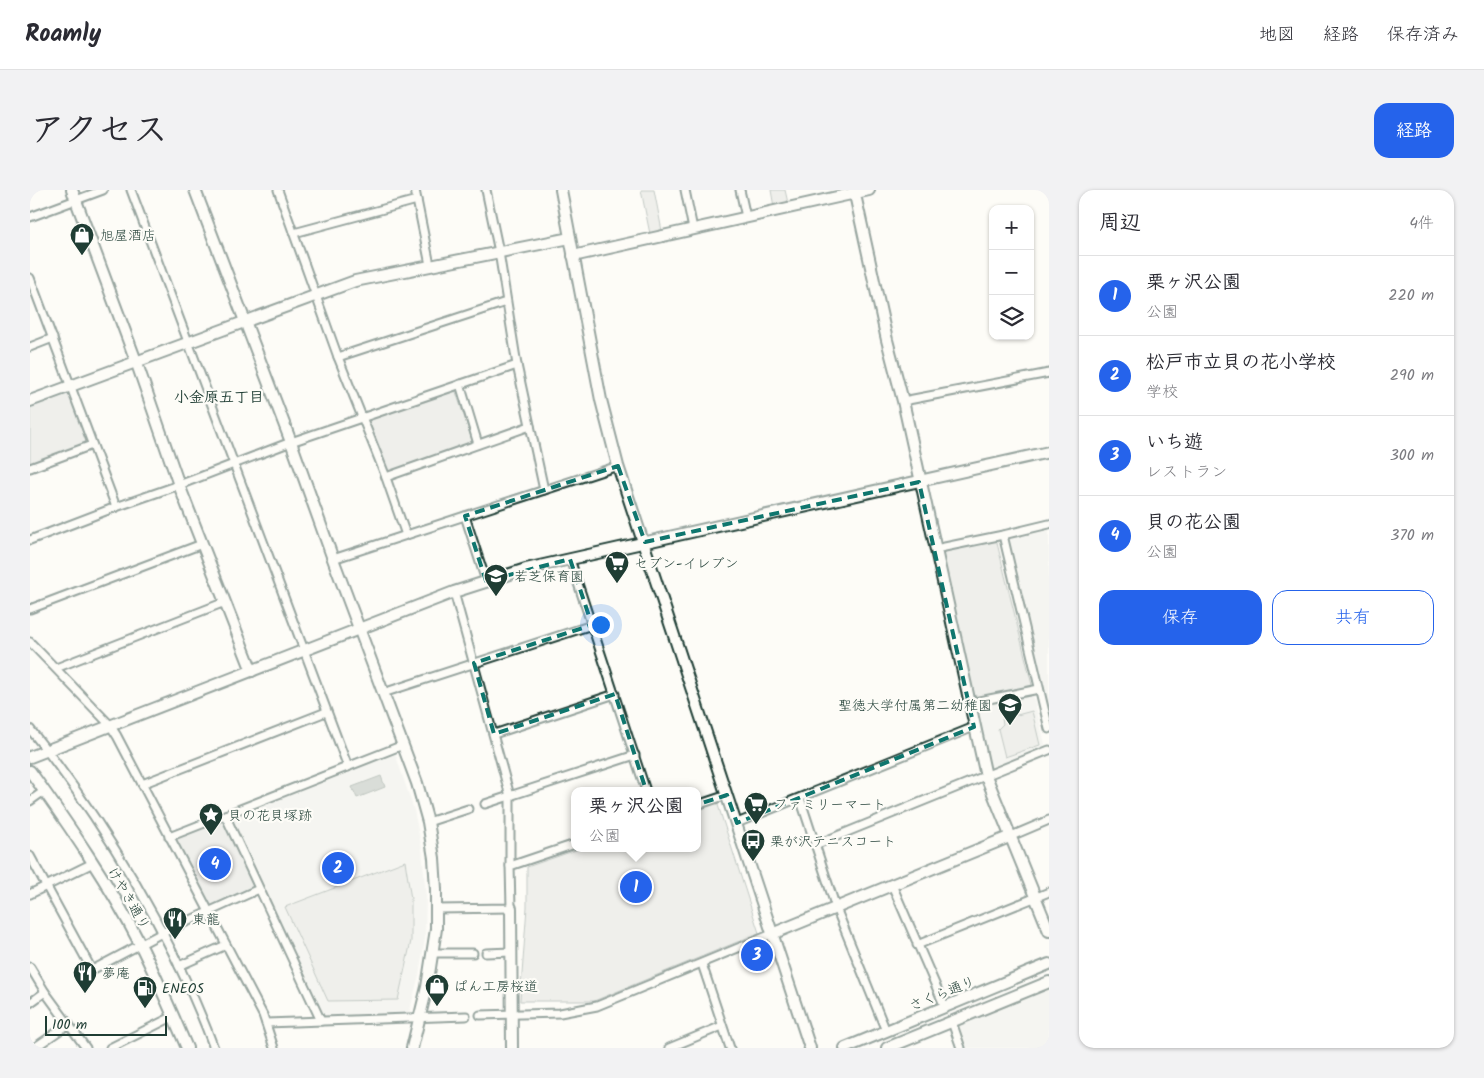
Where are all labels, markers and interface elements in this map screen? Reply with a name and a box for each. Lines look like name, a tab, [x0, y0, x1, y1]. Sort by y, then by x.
text: Roamly	[25, 15, 101, 54]
text: 地図	[1259, 21, 1295, 50]
text: 経路	[1323, 21, 1359, 50]
text: 保存済み	[1387, 21, 1459, 50]
button: 経路	[1374, 103, 1454, 158]
text: アクセス	[30, 104, 168, 160]
map controls	[989, 205, 1034, 340]
button: +	[989, 205, 1034, 250]
text: 周辺	[1099, 207, 1141, 240]
text: 4件	[1409, 211, 1434, 236]
shop icon: 旭屋酒店	[69, 222, 95, 256]
place label: 旭屋酒店	[100, 225, 156, 247]
button: −	[989, 250, 1034, 295]
text: 栗ヶ沢公園	[1146, 268, 1241, 298]
text: 1	[1113, 283, 1117, 308]
text: 220 m	[1388, 283, 1434, 308]
button: layers	[989, 295, 1034, 340]
text: 公園	[1146, 300, 1178, 325]
text: 松戸市立貝の花小学校	[1146, 348, 1336, 378]
text: 2	[1110, 363, 1120, 388]
text: 290 m	[1390, 363, 1434, 388]
text: 学校	[1146, 380, 1178, 405]
district label: 小金原五丁目	[174, 386, 264, 410]
text: いち遊	[1146, 428, 1203, 458]
text: 3	[1111, 443, 1119, 468]
text: 300 m	[1390, 443, 1434, 468]
text: レストラン	[1146, 460, 1227, 485]
text: 貝の花公園	[1146, 508, 1241, 538]
text: 4	[1111, 523, 1119, 548]
text: 370 m	[1390, 523, 1434, 548]
text: 公園	[1146, 540, 1178, 565]
supermarket icon: セブン-イレブン	[604, 550, 630, 584]
place label: セブン-イレブン	[634, 553, 738, 575]
school or university icon: 若芝保育園	[483, 563, 509, 597]
place label: 若芝保育園	[514, 566, 584, 588]
button: 保存	[1099, 590, 1262, 645]
button: 共有	[1272, 590, 1434, 645]
your location	[588, 612, 614, 638]
school or university icon: 聖徳大学付属第二幼稚園	[997, 692, 1023, 726]
place label: 聖徳大学付属第二幼稚園	[838, 695, 992, 717]
popup	[571, 787, 701, 852]
supermarket icon: ファミリーマート	[743, 791, 769, 825]
text: 栗ヶ沢公園	[588, 792, 684, 822]
place label: ファミリーマート	[774, 794, 886, 816]
place icon: 貝の花貝塚跡	[198, 802, 224, 836]
place label: 貝の花貝塚跡	[228, 805, 312, 827]
text: 公園	[588, 824, 621, 849]
bus stop icon: 栗が沢テニスコート	[740, 828, 766, 862]
place label: 栗が沢テニスコート	[770, 831, 896, 853]
pin: 4	[199, 845, 231, 883]
pin: 2	[322, 849, 354, 887]
street label: けやき通り	[101, 863, 155, 934]
pin: 1	[620, 868, 652, 906]
restaurant icon: 東龍	[162, 906, 188, 940]
place label: 東龍	[192, 909, 220, 931]
pin: 3	[741, 936, 773, 974]
restaurant icon: 夢庵	[72, 960, 98, 994]
place label: 夢庵	[102, 963, 130, 985]
street label: さくら通り	[906, 971, 979, 1017]
shop icon: ぱん工房桜道	[424, 973, 450, 1007]
fuel station icon: ENEOS	[132, 975, 158, 1009]
place label: ぱん工房桜道	[454, 976, 538, 998]
place label: ENEOS	[162, 978, 204, 1000]
scale bar	[45, 1013, 168, 1036]
text: 100 m	[52, 1014, 87, 1036]

